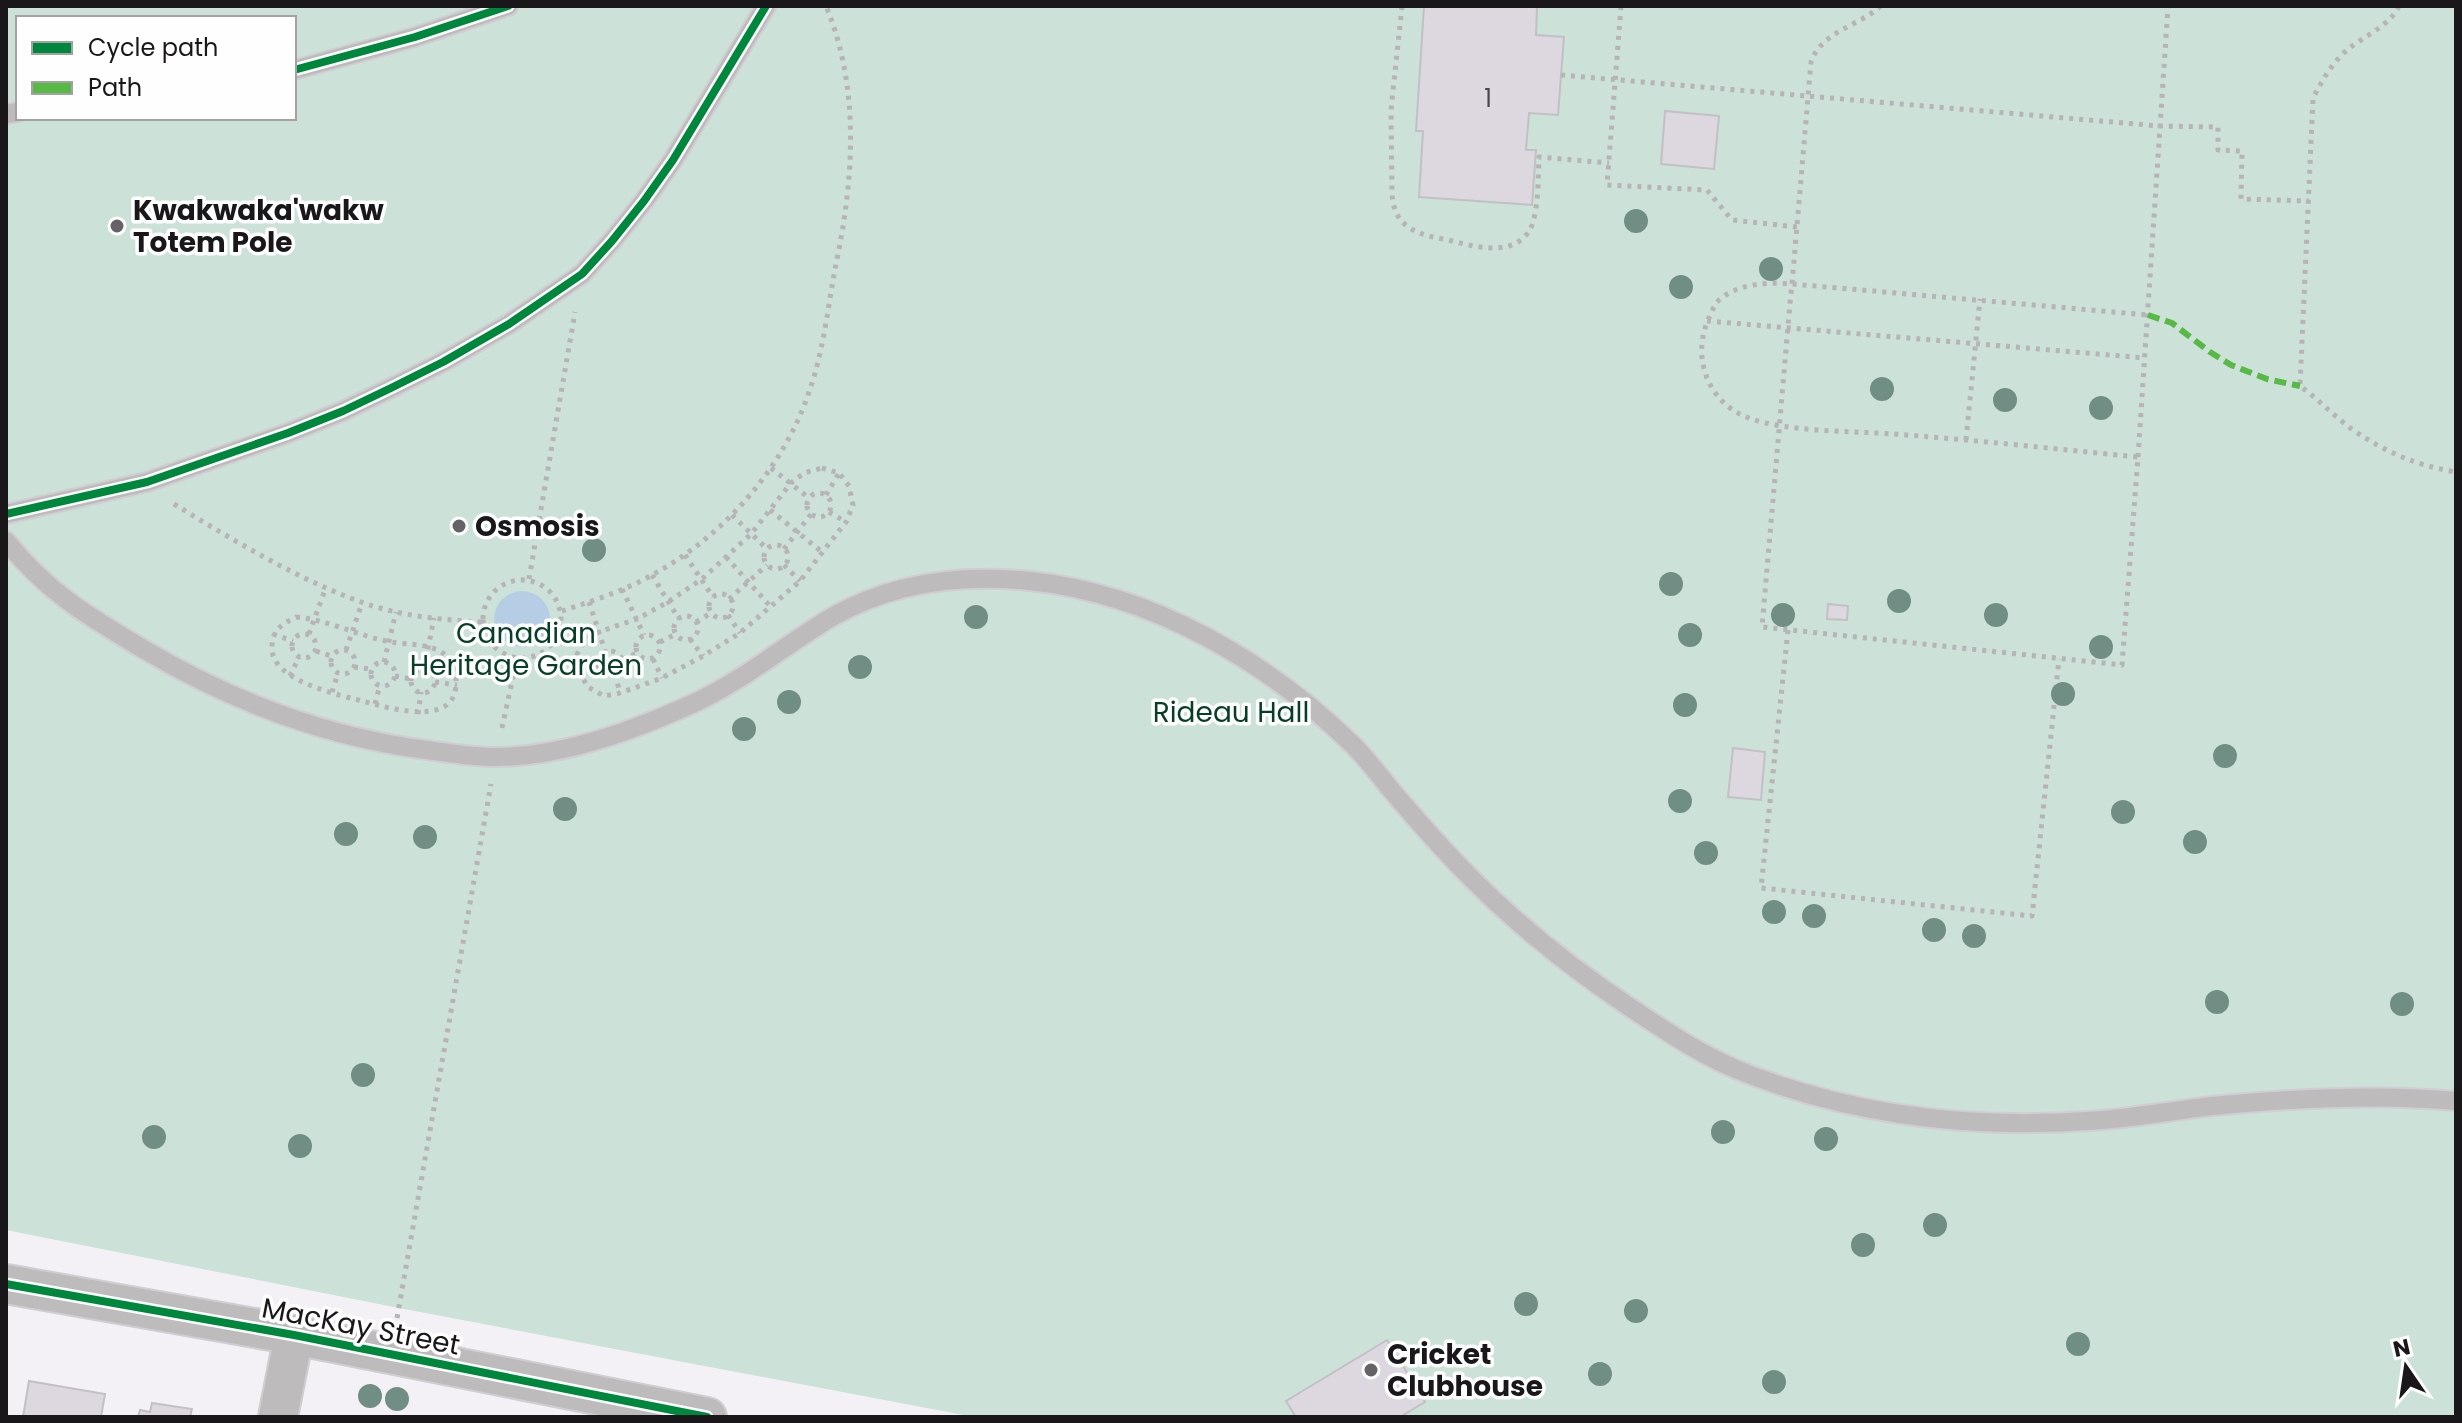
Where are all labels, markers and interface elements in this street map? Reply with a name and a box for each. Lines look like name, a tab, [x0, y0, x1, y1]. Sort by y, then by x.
legend	[16, 16, 296, 120]
text: Cycle path	[88, 31, 218, 64]
text: Path	[88, 71, 142, 104]
house number: 1	[1484, 82, 1492, 115]
place label: Kwakwaka'wakw Totem Pole	[133, 191, 384, 262]
marker: Kwakwaka'wakw Totem Pole	[108, 217, 126, 235]
place label: Osmosis	[475, 507, 600, 546]
marker: Osmosis	[450, 517, 468, 535]
park label: Canadian Heritage Garden	[410, 614, 642, 685]
park label: Rideau Hall	[1153, 693, 1309, 732]
street label: MacKay Street	[259, 1288, 463, 1365]
north arrow	[2366, 1327, 2446, 1407]
text: N	[2390, 1331, 2413, 1365]
place label: Cricket Clubhouse	[1387, 1335, 1543, 1406]
marker: Cricket Clubhouse	[1362, 1361, 1380, 1379]

